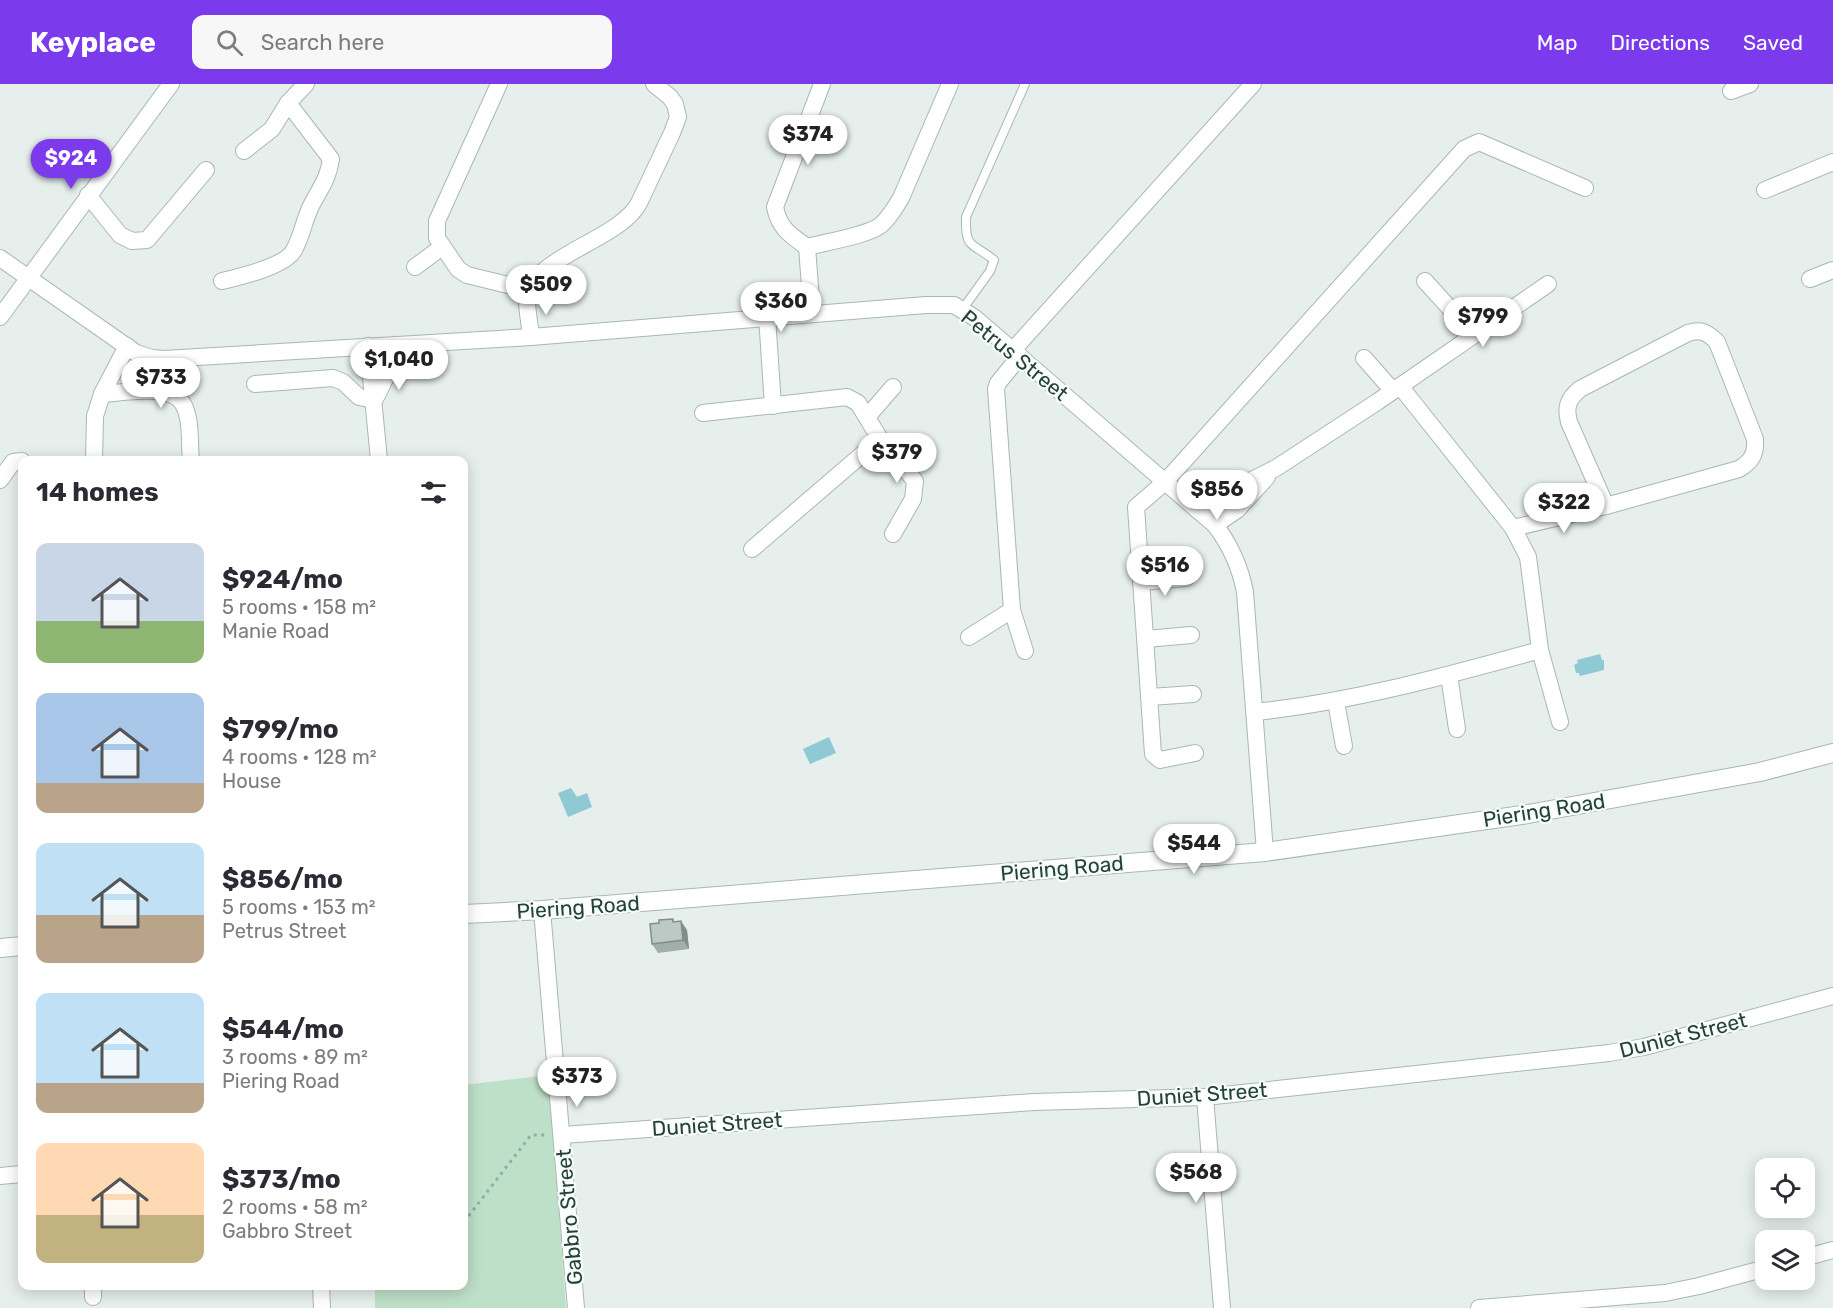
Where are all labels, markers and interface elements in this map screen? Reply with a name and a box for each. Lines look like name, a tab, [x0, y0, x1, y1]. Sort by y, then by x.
search box	[192, 15, 612, 69]
text: Keyplace	[30, 26, 156, 59]
icon: search	[213, 26, 246, 59]
text: Search here	[261, 29, 384, 56]
text: Map	[1537, 30, 1578, 55]
text: Directions	[1611, 30, 1710, 55]
text: Saved	[1743, 30, 1803, 55]
pin: $374	[772, 115, 844, 166]
text: $374	[782, 122, 834, 146]
pin: $924	[35, 139, 107, 190]
text: $924	[45, 146, 97, 170]
pin: $509	[510, 265, 582, 316]
text: $509	[520, 272, 572, 296]
pin: $360	[745, 282, 817, 333]
text: $360	[754, 289, 808, 313]
pin: $799	[1447, 297, 1519, 348]
street label: Petrus Street	[956, 304, 1074, 406]
text: $799	[1458, 304, 1508, 328]
pin: $1,040	[350, 340, 448, 391]
text: $1,040	[364, 347, 434, 371]
pin: $733	[125, 358, 197, 409]
text: $733	[135, 365, 187, 389]
pin: $379	[861, 433, 933, 484]
text: $379	[872, 440, 922, 464]
pin: $856	[1181, 470, 1253, 521]
icon: filters	[417, 476, 450, 509]
text: 14 homes	[36, 477, 159, 508]
text: $856	[1191, 477, 1243, 501]
pin: $322	[1528, 483, 1600, 534]
text: $322	[1538, 490, 1590, 514]
pin: $516	[1129, 546, 1201, 597]
text: $516	[1140, 553, 1190, 577]
text: $924/mo	[222, 564, 343, 595]
icon: home	[84, 567, 156, 639]
text: 5 rooms · 158 m²	[222, 595, 376, 619]
text: Manie Road	[222, 619, 329, 643]
text: $799/mo	[222, 714, 339, 745]
icon: home	[84, 717, 156, 789]
text: 4 rooms · 128 m²	[222, 745, 377, 769]
text: House	[222, 769, 281, 793]
street label: Piering Road	[1481, 788, 1607, 832]
pin: $544	[1158, 824, 1230, 875]
text: $544	[1167, 831, 1221, 855]
street label: Piering Road	[999, 850, 1125, 886]
text: $856/mo	[222, 864, 343, 895]
icon: home	[84, 867, 156, 939]
street label: Piering Road	[515, 890, 641, 924]
text: 5 rooms · 153 m²	[222, 895, 376, 919]
text: Petrus Street	[222, 919, 346, 943]
street label: Duniet Street	[1617, 1007, 1749, 1063]
text: $544/mo	[222, 1014, 344, 1045]
icon: home	[84, 1017, 156, 1089]
text: 3 rooms · 89 m²	[222, 1045, 368, 1069]
pin: $373	[541, 1057, 613, 1108]
text: $373	[551, 1064, 603, 1088]
text: Piering Road	[222, 1069, 340, 1093]
street label: Duniet Street	[1136, 1077, 1268, 1111]
street label: Duniet Street	[651, 1107, 783, 1141]
street label: Gabbro Street	[551, 1148, 587, 1286]
pin: $568	[1160, 1153, 1232, 1204]
map controls	[1755, 1158, 1815, 1290]
button: locate	[1755, 1158, 1815, 1218]
text: $568	[1170, 1160, 1222, 1184]
text: $373/mo	[222, 1164, 341, 1195]
icon: home	[84, 1167, 156, 1239]
text: 2 rooms · 58 m²	[222, 1195, 368, 1219]
text: Gabbro Street	[222, 1219, 352, 1243]
button: layers	[1755, 1230, 1815, 1290]

